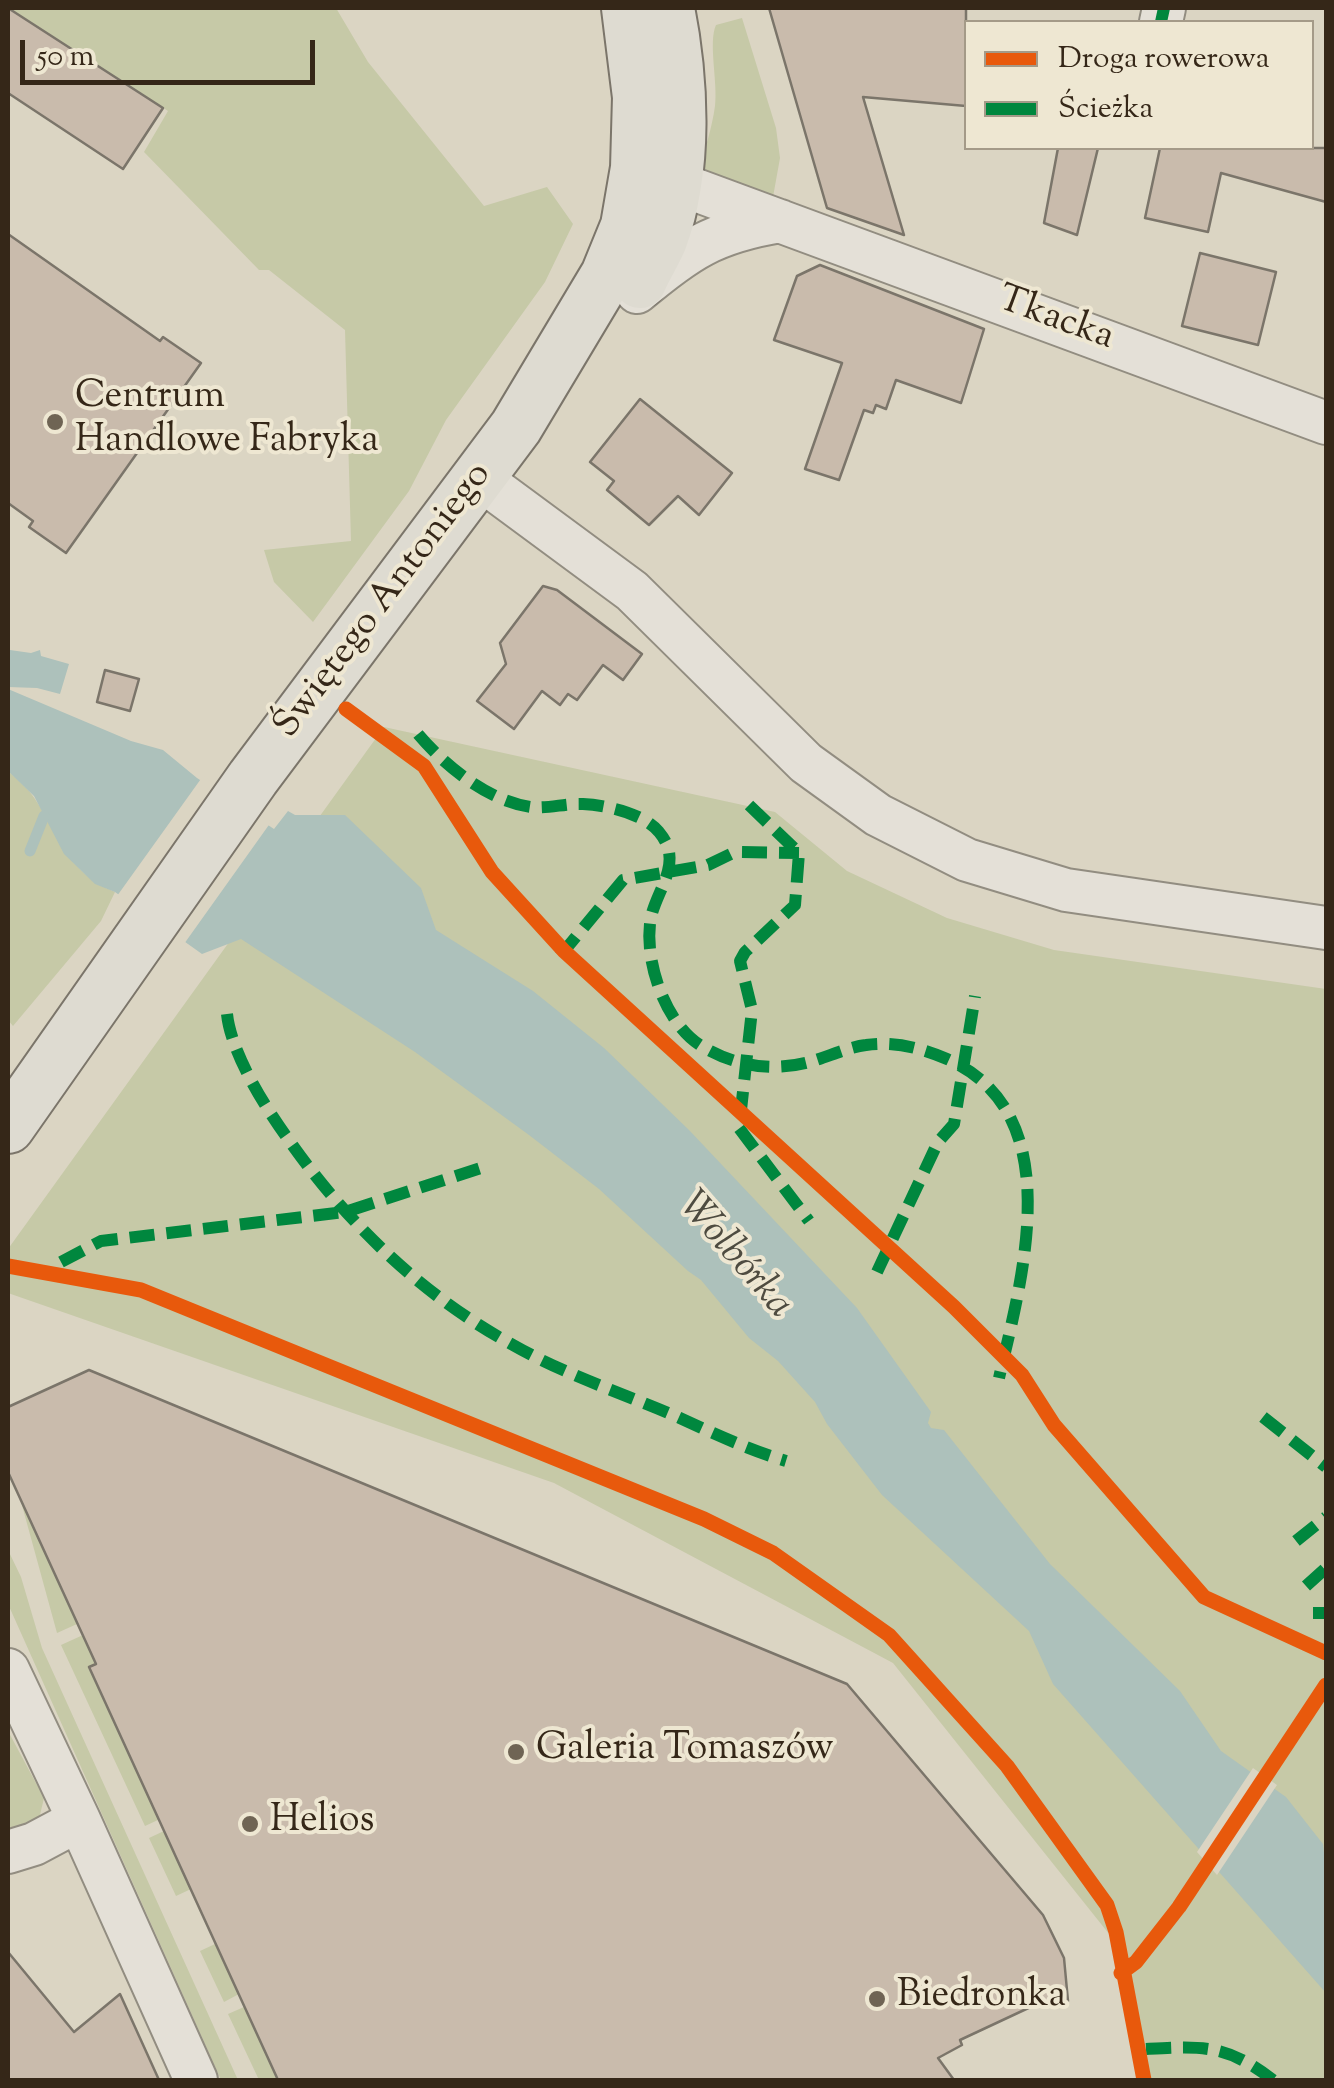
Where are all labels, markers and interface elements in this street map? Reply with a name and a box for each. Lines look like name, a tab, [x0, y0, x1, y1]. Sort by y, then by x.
scale bar	[25, 20, 320, 82]
legend	[964, 20, 1314, 150]
text: 50 m	[37, 36, 94, 79]
text: Droga rowerowa	[1058, 38, 1270, 81]
text: Ścieżka	[1058, 88, 1153, 131]
street label: Tkacka	[991, 279, 1119, 363]
place label: Centrum Handlowe Fabryka	[75, 377, 379, 466]
marker: Centrum Handlowe Fabryka	[44, 411, 66, 433]
street label: Świętego Antoniego	[266, 455, 504, 749]
water label: Wolbórka	[665, 1184, 801, 1330]
place label: Galeria Tomaszów	[536, 1729, 834, 1775]
marker: Galeria Tomaszów	[505, 1741, 527, 1763]
place label: Helios	[270, 1801, 374, 1847]
marker: Helios	[239, 1813, 261, 1835]
place label: Biedronka	[897, 1976, 1066, 2022]
marker: Biedronka	[866, 1988, 888, 2010]

